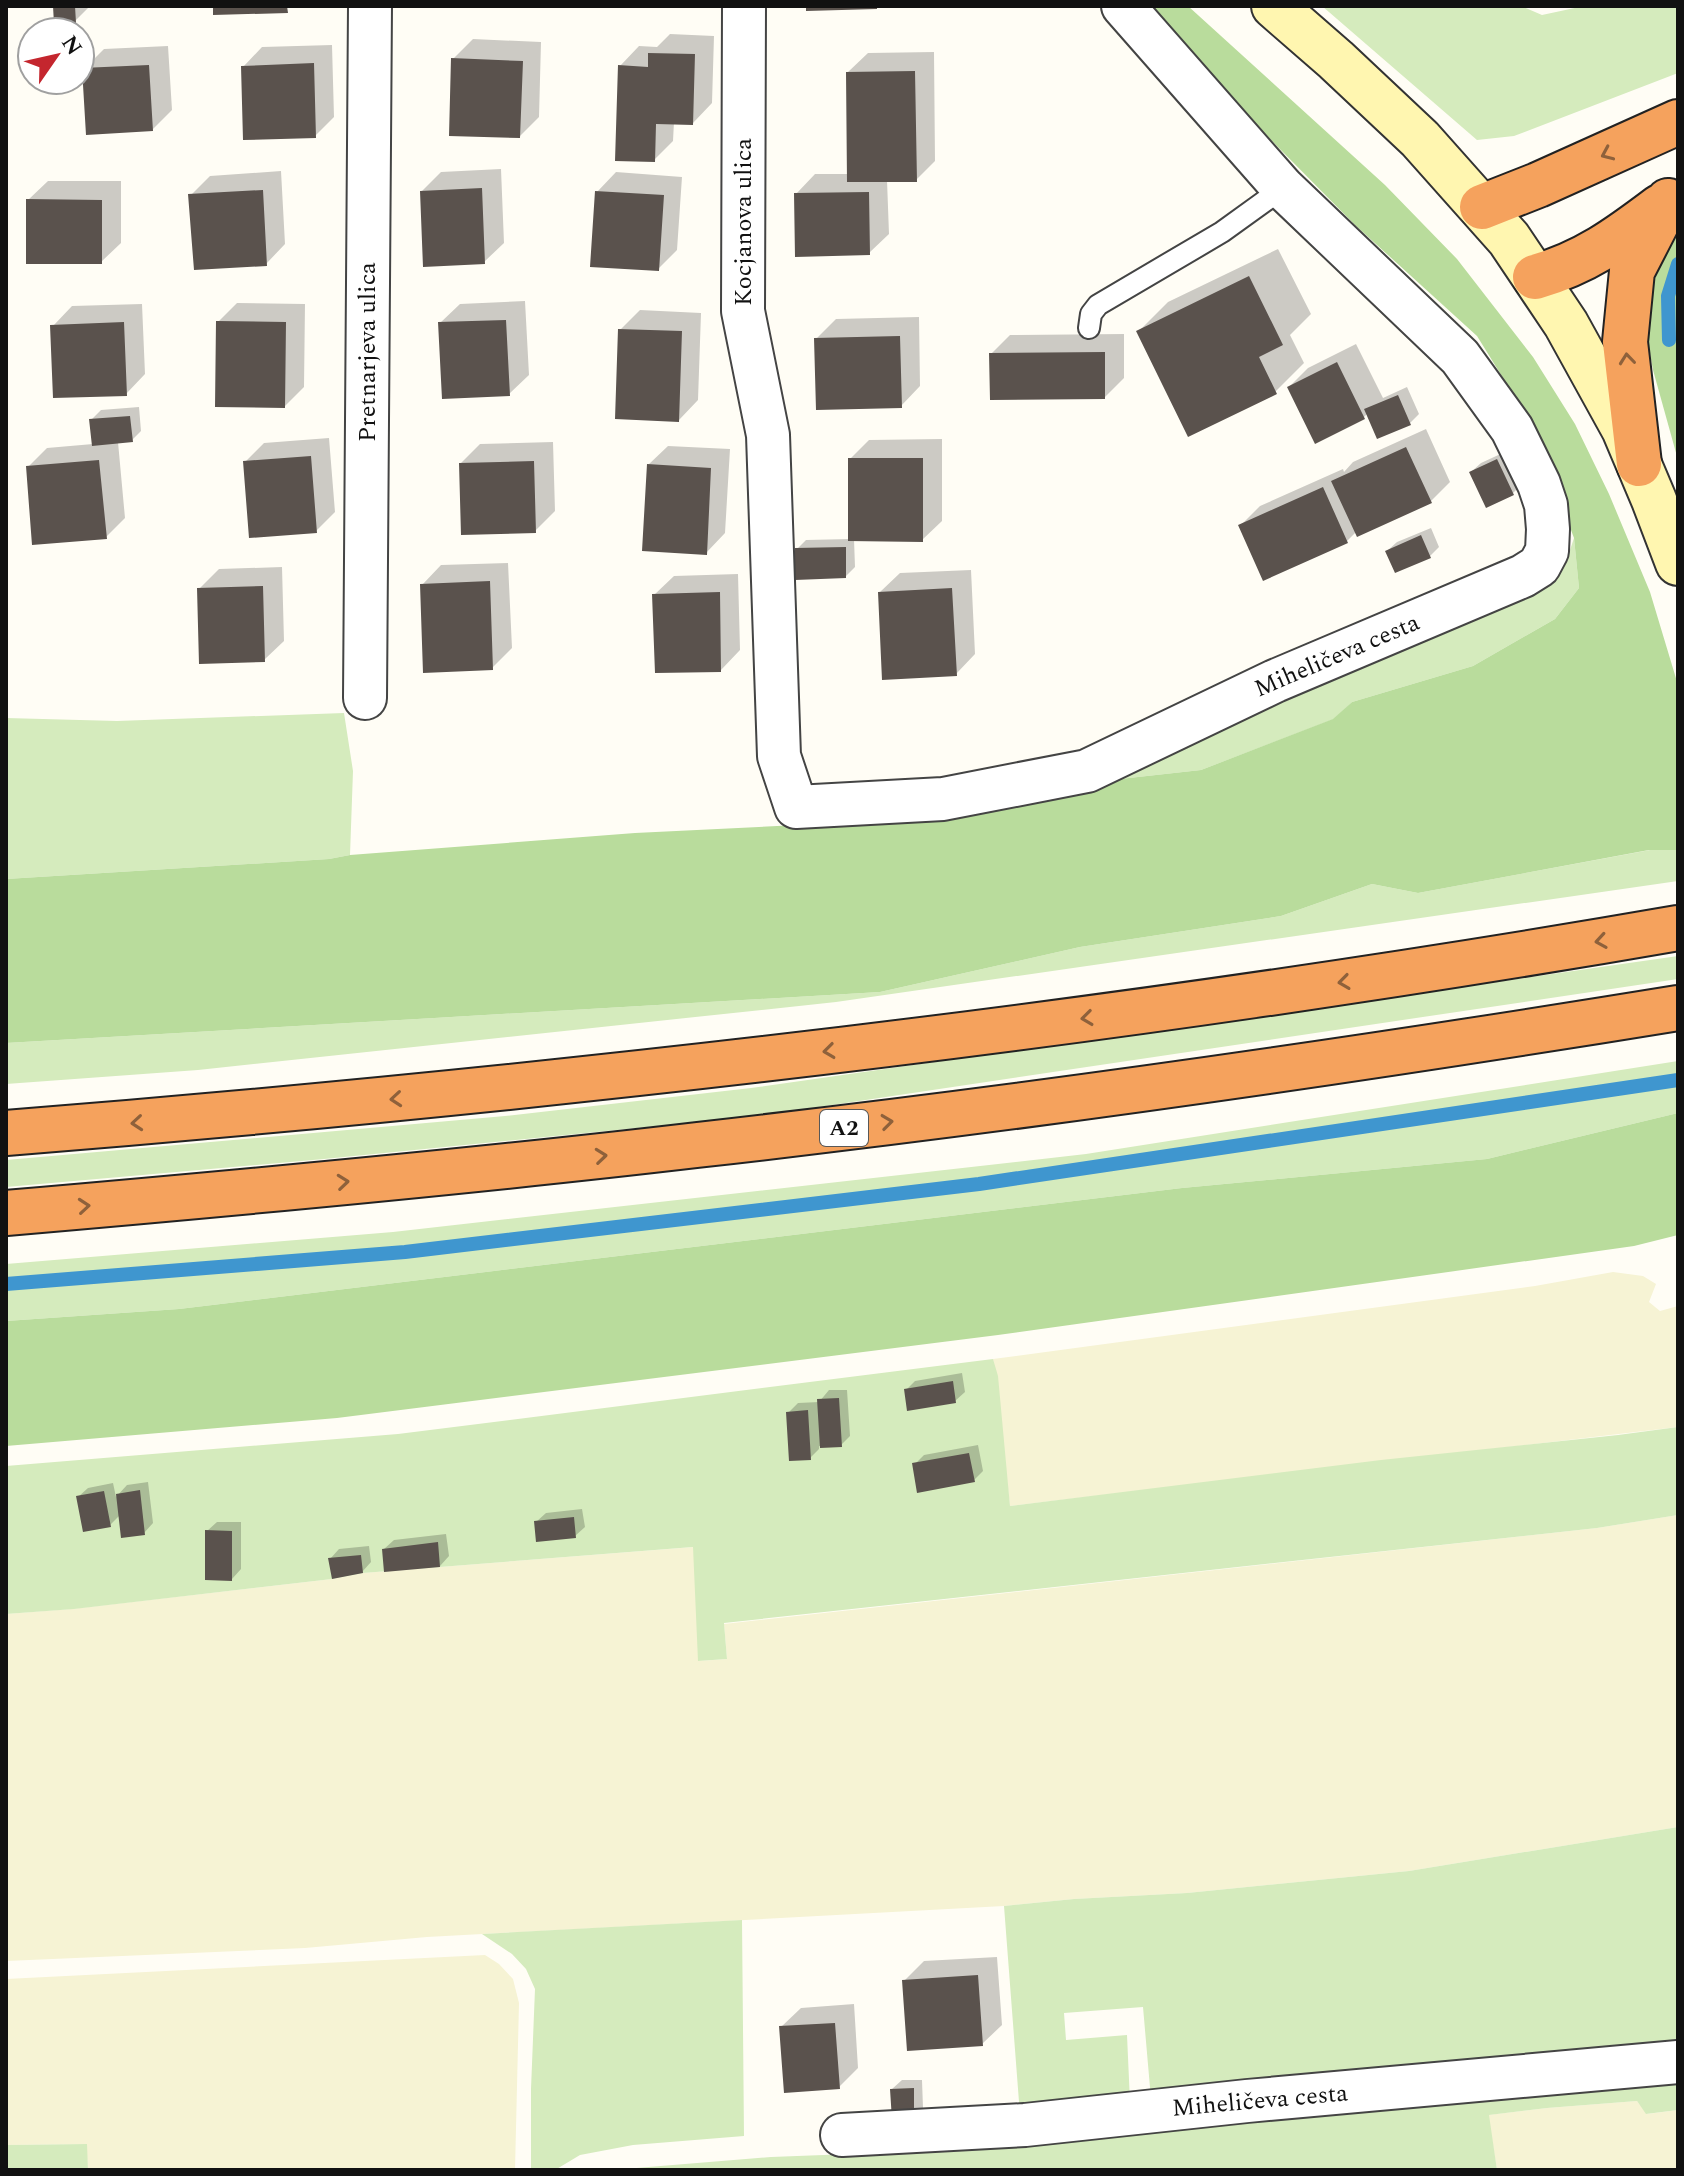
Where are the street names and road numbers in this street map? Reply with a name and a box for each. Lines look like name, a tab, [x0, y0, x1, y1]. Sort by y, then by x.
street label: Kocjanova ulica	[726, 138, 762, 306]
street label: Pretnarjeva ulica	[350, 262, 386, 442]
street label: Miheličeva cesta	[1249, 605, 1426, 707]
road number: A2	[820, 1110, 868, 1146]
street label: Miheličeva cesta	[1171, 2075, 1350, 2127]

